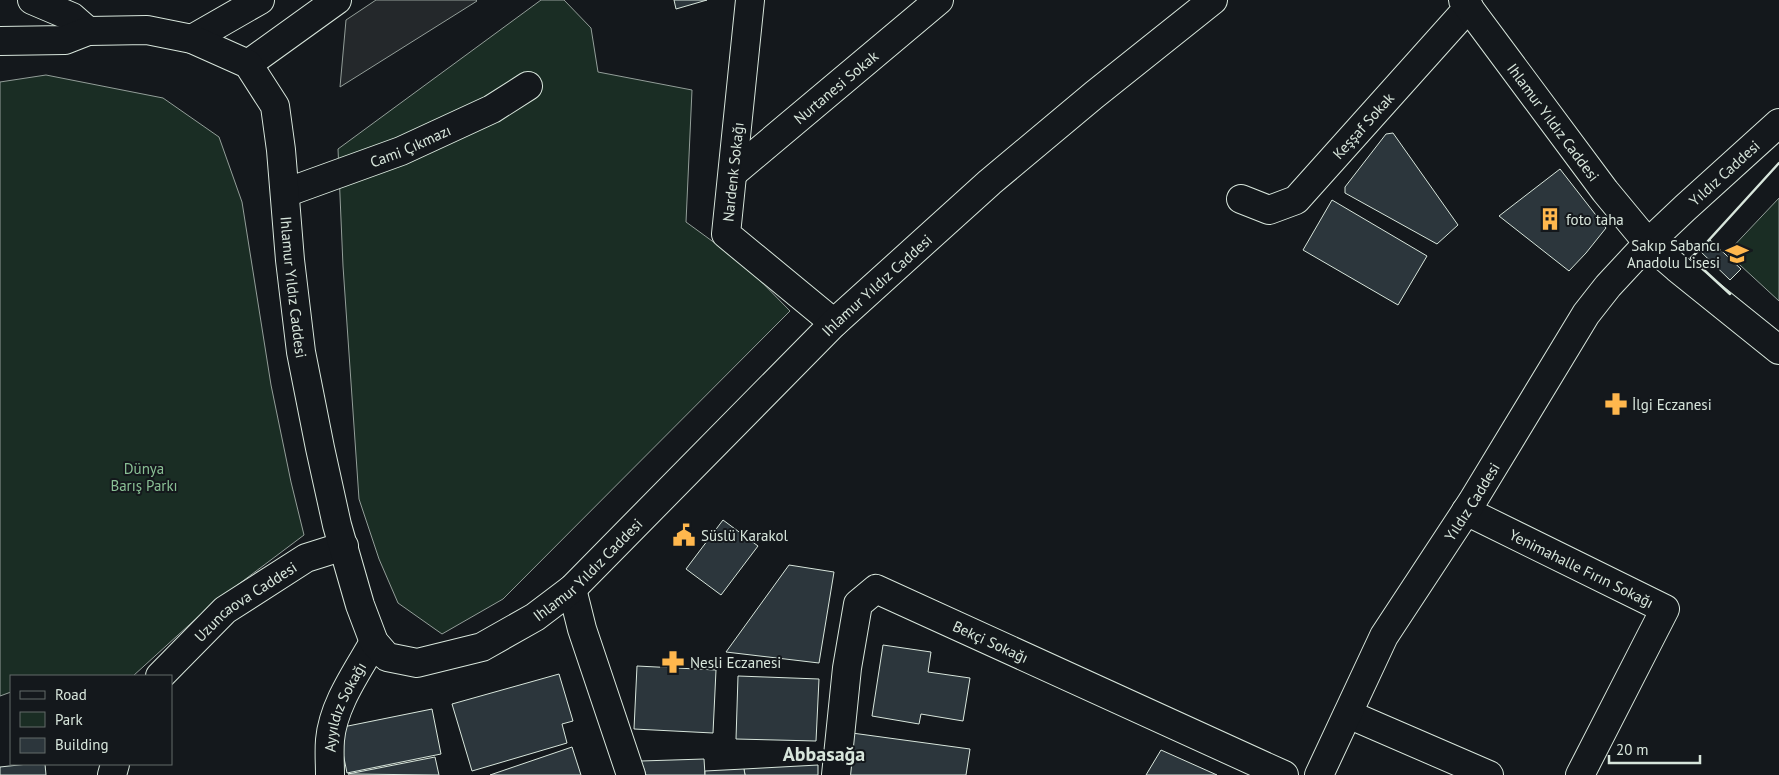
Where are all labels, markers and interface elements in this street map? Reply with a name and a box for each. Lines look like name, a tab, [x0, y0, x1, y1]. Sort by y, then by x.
street label: Nurtanesi Sokak	[790, 45, 882, 128]
street label: Ihlamur Yıldız Caddesi	[1504, 59, 1604, 185]
street label: Keşşaf Sokak	[1328, 88, 1398, 163]
street label: Cami Çıkmazı	[367, 120, 454, 171]
street label: Nardenk Sokağı	[718, 121, 748, 223]
street label: Yıldız Caddesi	[1685, 136, 1763, 210]
building icon: foto taha	[1537, 206, 1563, 232]
place label: foto taha	[1566, 210, 1624, 229]
street label: Ihlamur Yıldız Caddesi	[277, 215, 311, 360]
street label: Ihlamur Yıldız Caddesi	[817, 230, 936, 340]
place label: Sakıp Sabancı Anadolu Lisesi	[1627, 236, 1720, 272]
school or university icon: Sakıp Sabancı Anadolu Lisesi	[1724, 241, 1750, 267]
pharmacy icon: İlgi Eczanesi	[1603, 391, 1629, 417]
place label: İlgi Eczanesi	[1632, 395, 1712, 414]
park label: Dünya Barış Parkı	[110, 459, 178, 495]
street label: Yıldız Caddesi	[1440, 459, 1503, 544]
street label: Ihlamur Yıldız Caddesi	[529, 514, 646, 625]
public building icon: Süslü Karakol	[671, 522, 697, 548]
street label: Yenimahalle Fırın Sokağı	[1506, 524, 1657, 612]
place label: Süslü Karakol	[701, 526, 789, 545]
street label: Uzuncaova Caddesi	[190, 557, 300, 645]
street label: Bekçi Sokağı	[950, 616, 1031, 667]
pharmacy icon: Nesli Eczanesi	[660, 649, 686, 675]
place label: Nesli Eczanesi	[690, 653, 781, 672]
street label: Ayyıldız Sokağı	[320, 658, 370, 752]
legend	[10, 675, 172, 765]
text: Road	[55, 685, 87, 704]
text: Park	[55, 710, 83, 729]
scale bar	[1609, 732, 1700, 764]
text: Building	[55, 735, 109, 754]
text: 20 m	[1616, 740, 1649, 759]
district label: Abbasağa	[783, 741, 865, 767]

